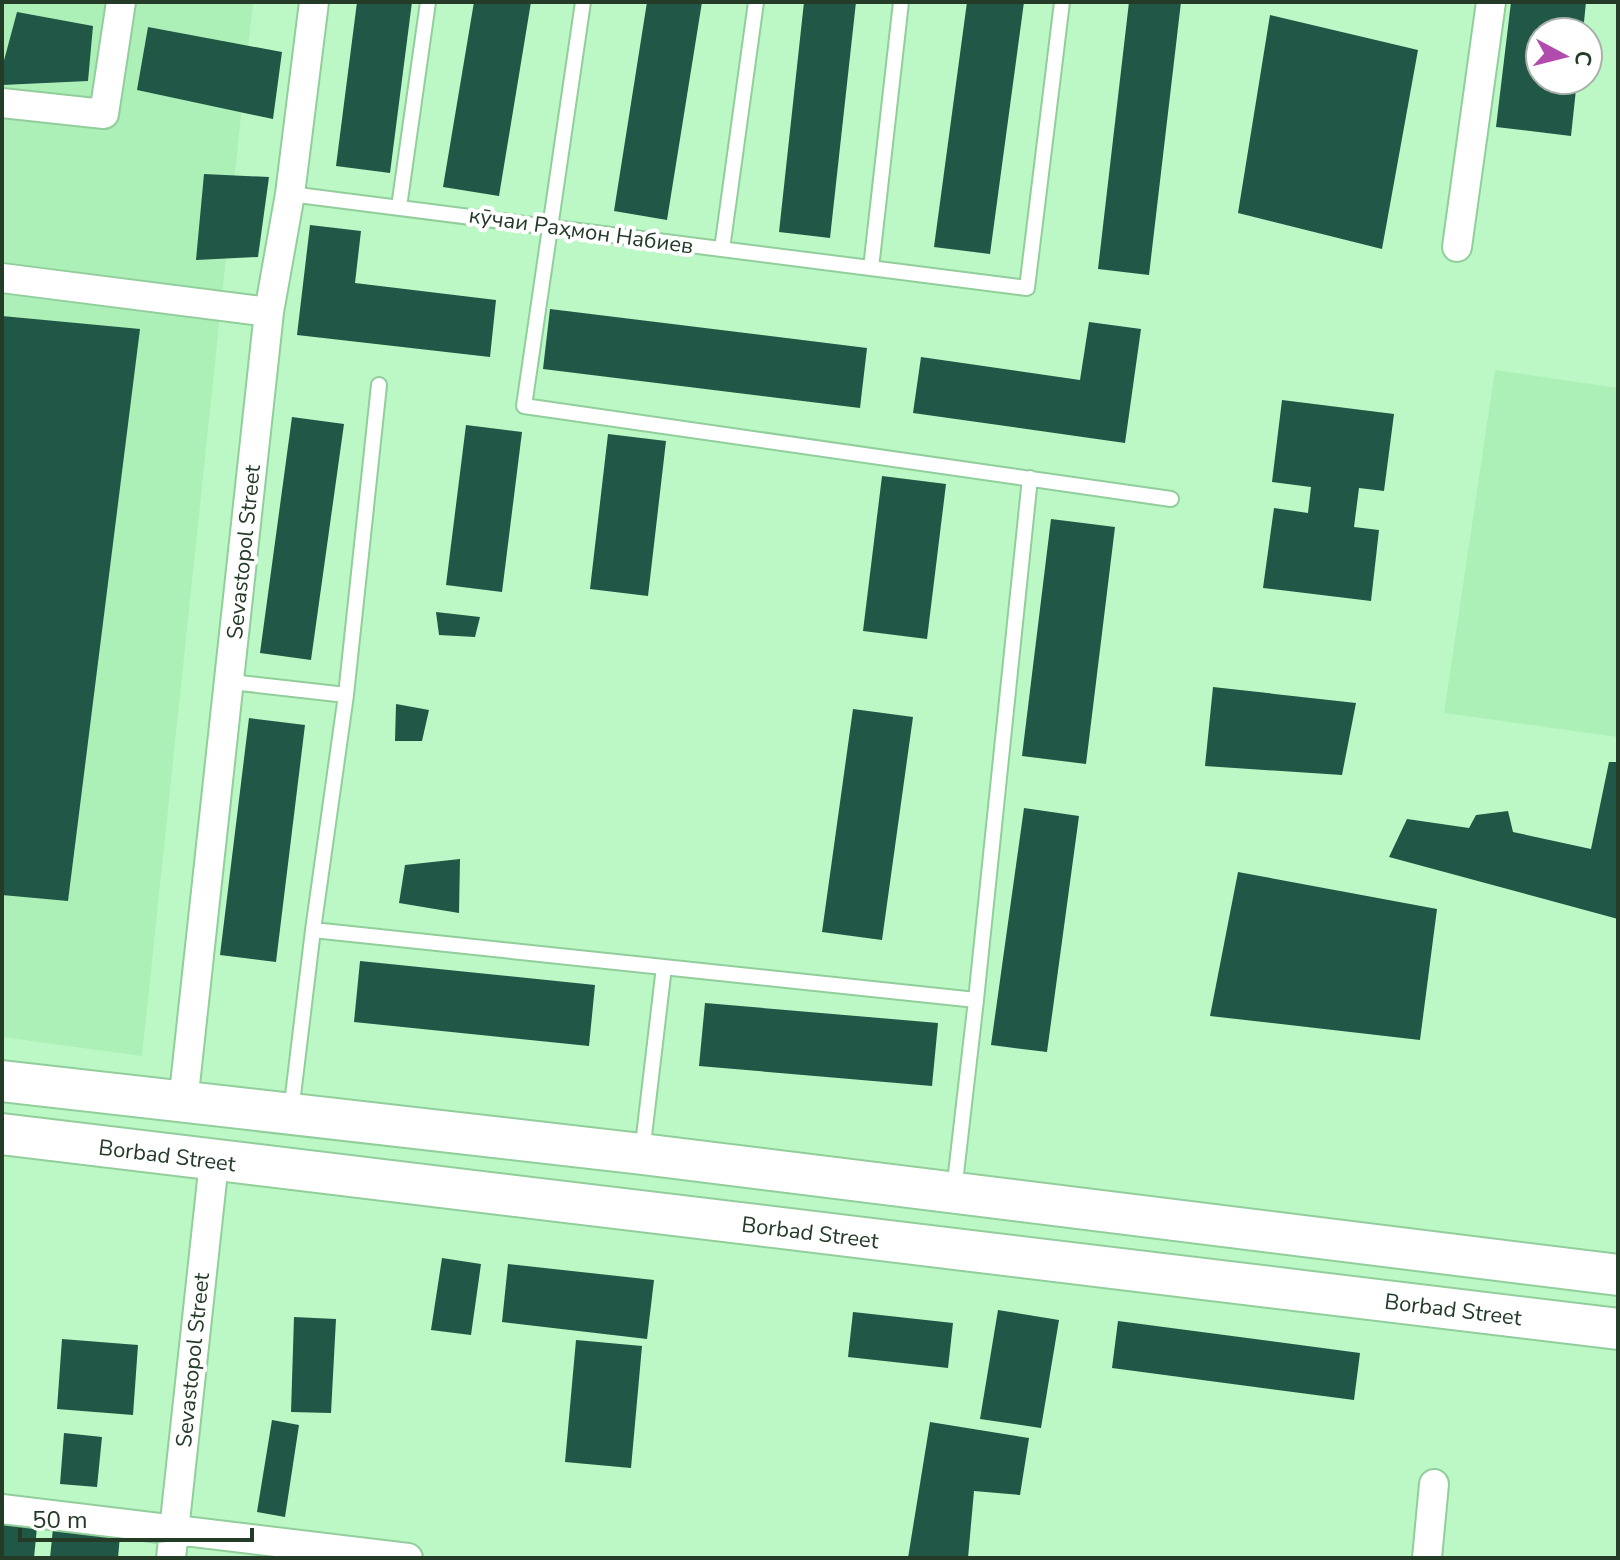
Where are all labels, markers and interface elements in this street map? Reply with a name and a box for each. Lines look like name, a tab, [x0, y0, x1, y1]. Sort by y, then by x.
north arrow	[1524, 16, 1604, 96]
text: С	[1567, 49, 1599, 68]
street label: кӯчаи Раҳмон Набиев	[467, 200, 695, 262]
street label: Sevastopol Street	[220, 463, 268, 641]
street label: Borbad Street	[97, 1133, 238, 1179]
street label: Borbad Street	[740, 1210, 881, 1256]
street label: Sevastopol Street	[169, 1271, 217, 1449]
street label: Borbad Street	[1383, 1287, 1524, 1333]
scale bar	[20, 1492, 252, 1542]
text: 50 m	[32, 1504, 88, 1536]

